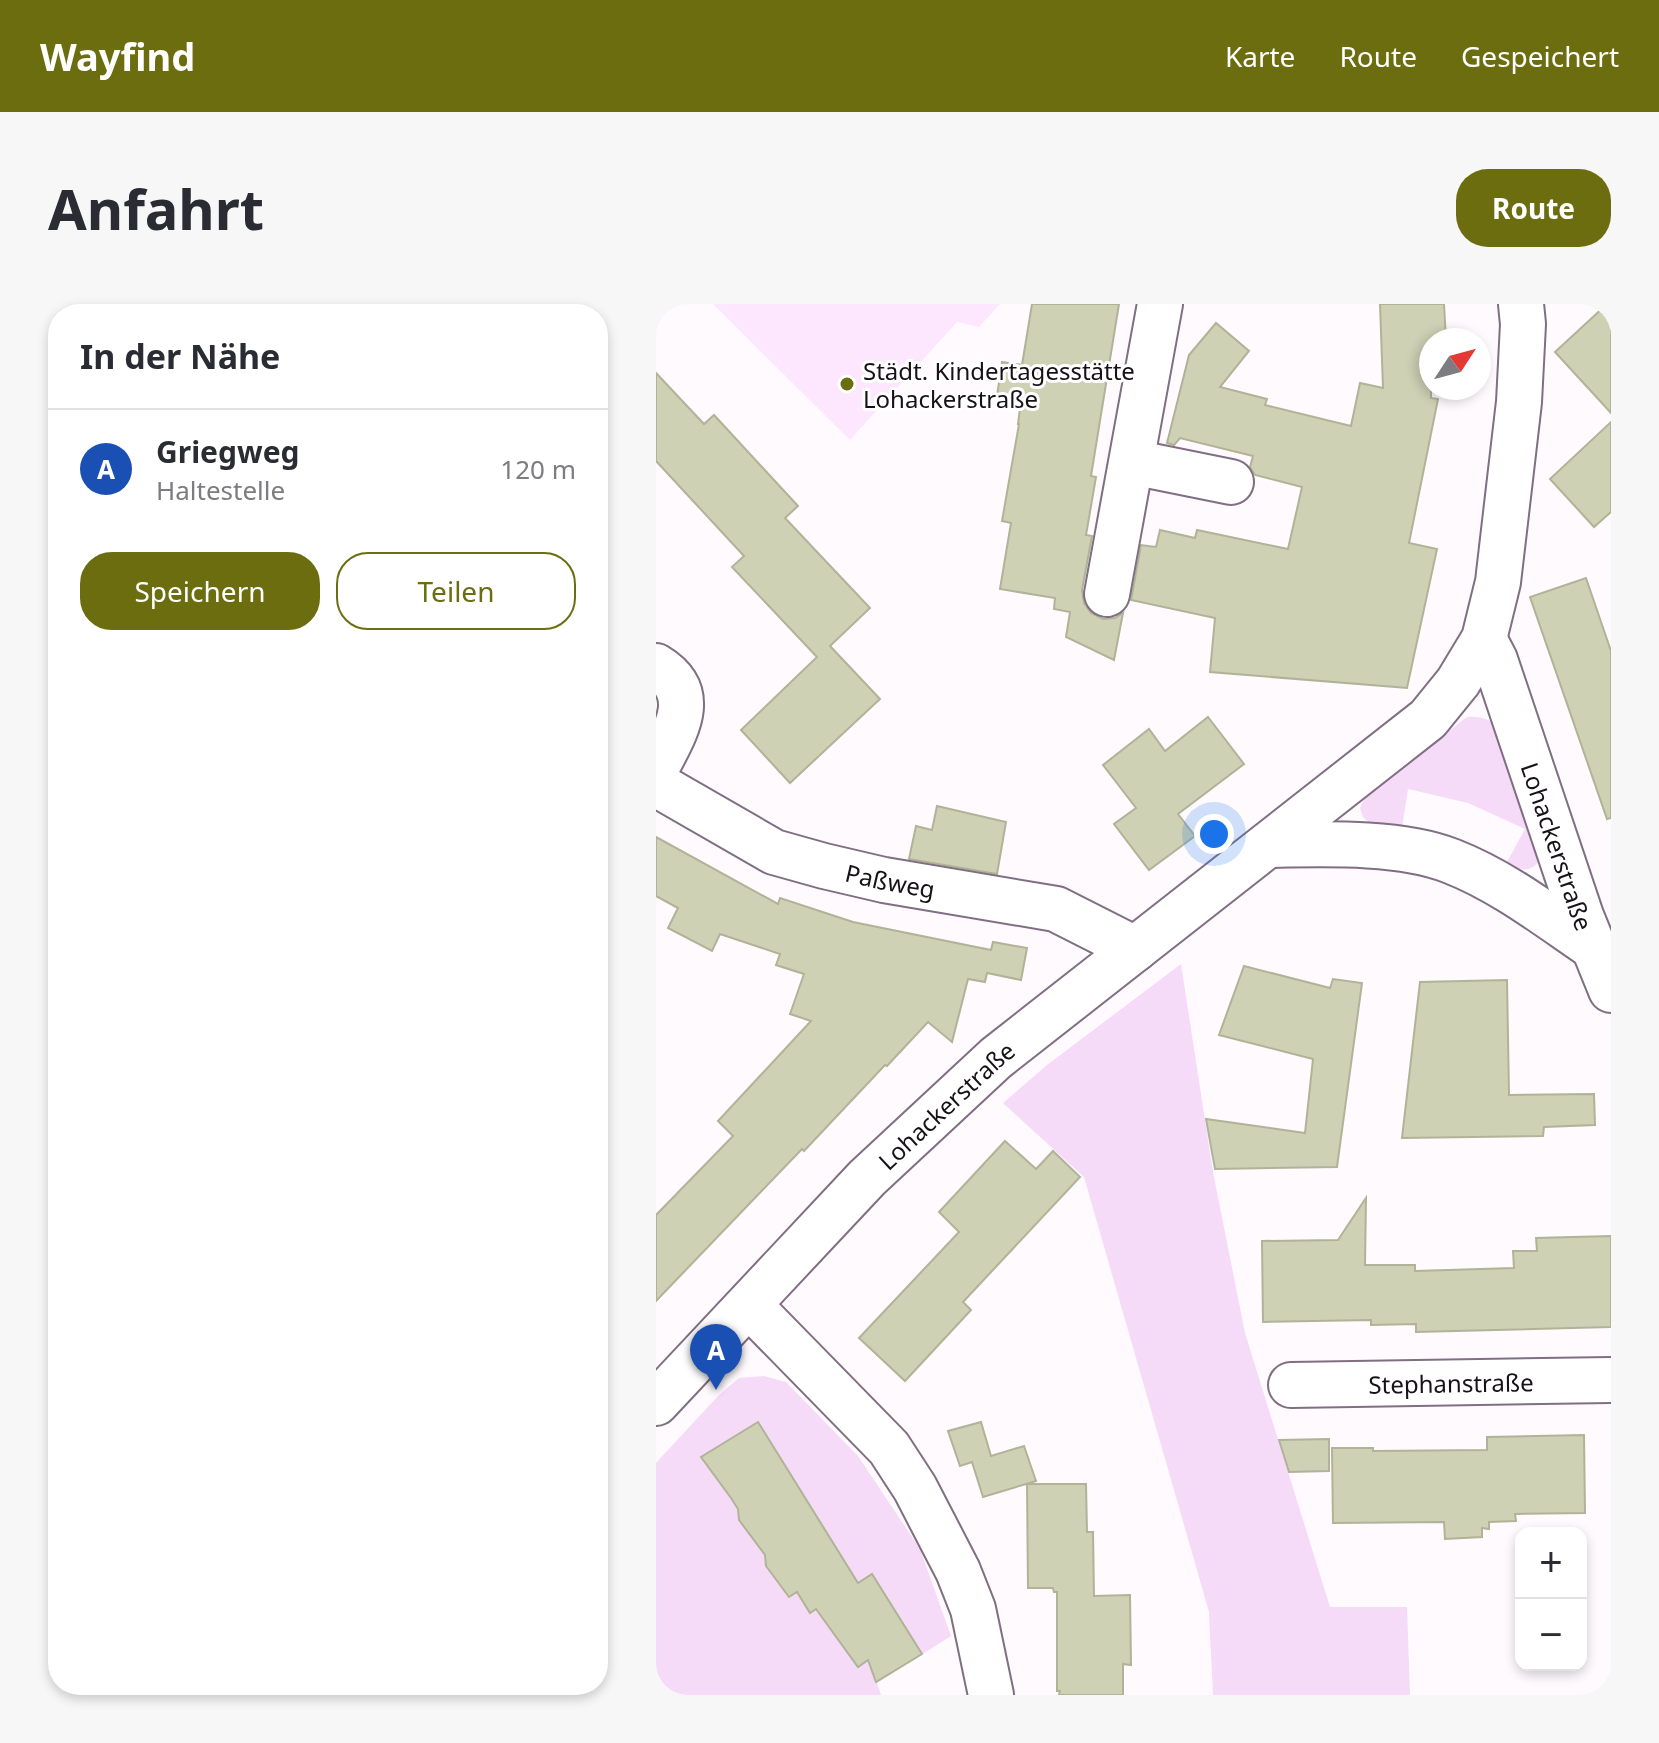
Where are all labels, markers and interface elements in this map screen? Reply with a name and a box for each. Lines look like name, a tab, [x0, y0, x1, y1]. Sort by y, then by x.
text: Wayfind	[40, 30, 195, 82]
text: Karte	[1225, 37, 1295, 75]
text: Route	[1339, 37, 1417, 75]
text: Gespeichert	[1461, 37, 1619, 75]
button: Route	[1456, 169, 1611, 247]
text: Anfahrt	[48, 170, 264, 246]
north arrow	[1419, 328, 1491, 400]
text: In der Nähe	[80, 333, 280, 379]
place label: Städt. Kindertagesstätte Lohackerstraße	[863, 354, 1135, 415]
marker: Städt. Kindertagesstätte Lohackerstraße	[838, 375, 856, 393]
text: Griegweg	[156, 431, 300, 472]
text: A	[97, 451, 115, 487]
text: 120 m	[500, 451, 576, 487]
text: Haltestelle	[156, 472, 285, 508]
button: Speichern	[80, 552, 320, 630]
button: Teilen	[336, 552, 576, 630]
street label: Lohackerstraße	[1514, 758, 1601, 935]
your location	[1194, 814, 1234, 854]
street label: Paßweg	[842, 855, 937, 905]
street label: Lohackerstraße	[870, 1033, 1021, 1176]
pin: A	[690, 1324, 742, 1390]
street label: Stephanstraße	[1368, 1365, 1534, 1400]
map controls	[1515, 1527, 1587, 1671]
button: +	[1515, 1527, 1587, 1599]
button: −	[1515, 1599, 1587, 1671]

